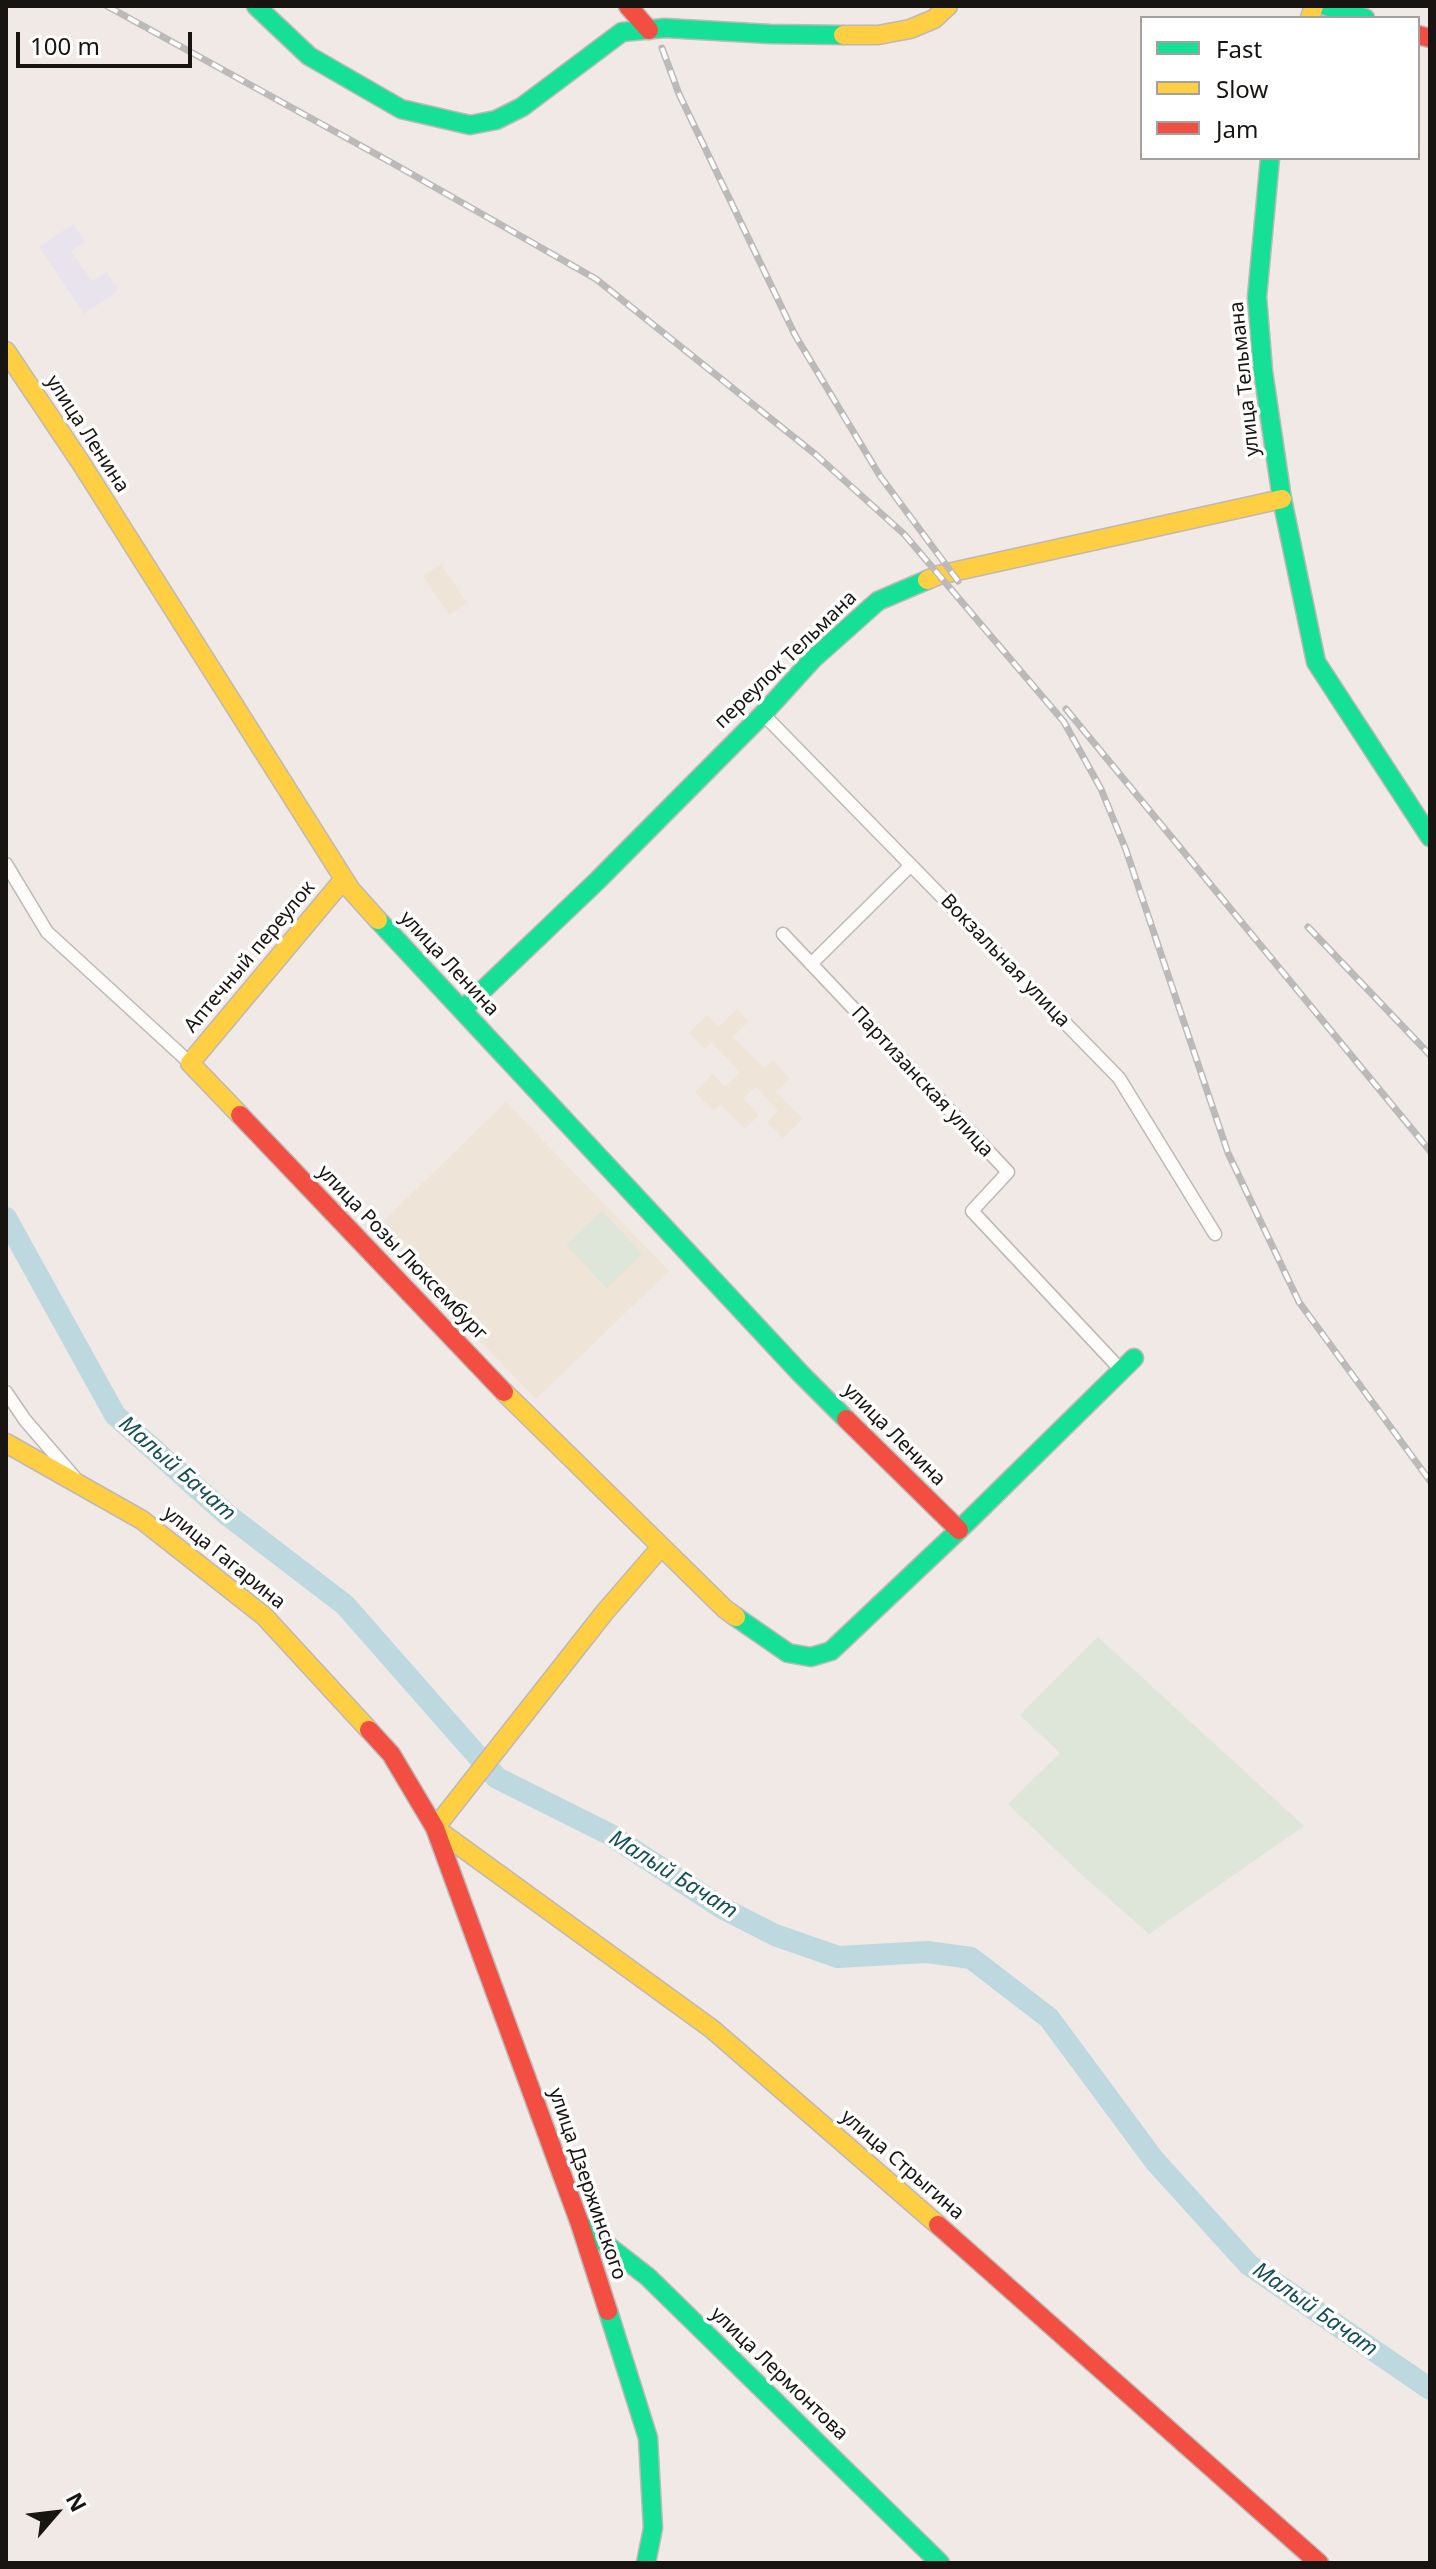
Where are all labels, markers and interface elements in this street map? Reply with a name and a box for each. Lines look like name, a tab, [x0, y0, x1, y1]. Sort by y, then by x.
scale bar	[20, 16, 196, 66]
legend	[1140, 16, 1420, 160]
text: 100 m	[30, 29, 100, 62]
text: Fast	[1216, 32, 1262, 65]
text: Slow	[1216, 72, 1268, 105]
text: Jam	[1216, 112, 1258, 145]
street label: улица Тельмана	[1225, 300, 1265, 458]
street label: улица Ленина	[40, 371, 134, 497]
street label: переулок Тельмана	[710, 586, 862, 734]
street label: Аптечный переулок	[179, 876, 321, 1038]
street label: Вокзальная улица	[935, 889, 1075, 1033]
street label: улица Ленина	[394, 906, 504, 1022]
street label: Партизанская улица	[846, 1002, 998, 1162]
street label: улица Розы Люксембург	[312, 1160, 492, 1346]
street label: улица Ленина	[838, 1379, 950, 1491]
water label: Малый Бачат	[113, 1411, 241, 1527]
street label: улица Гагарина	[158, 1501, 290, 1615]
water label: Малый Бачат	[604, 1825, 742, 1925]
street label: улица Дзержинского	[543, 2085, 631, 2283]
street label: улица Стрыгина	[835, 2105, 969, 2225]
water label: Малый Бачат	[1248, 2257, 1382, 2363]
street label: улица Лермонтова	[705, 2302, 853, 2446]
north arrow	[16, 2473, 96, 2553]
text: N	[60, 2487, 95, 2517]

